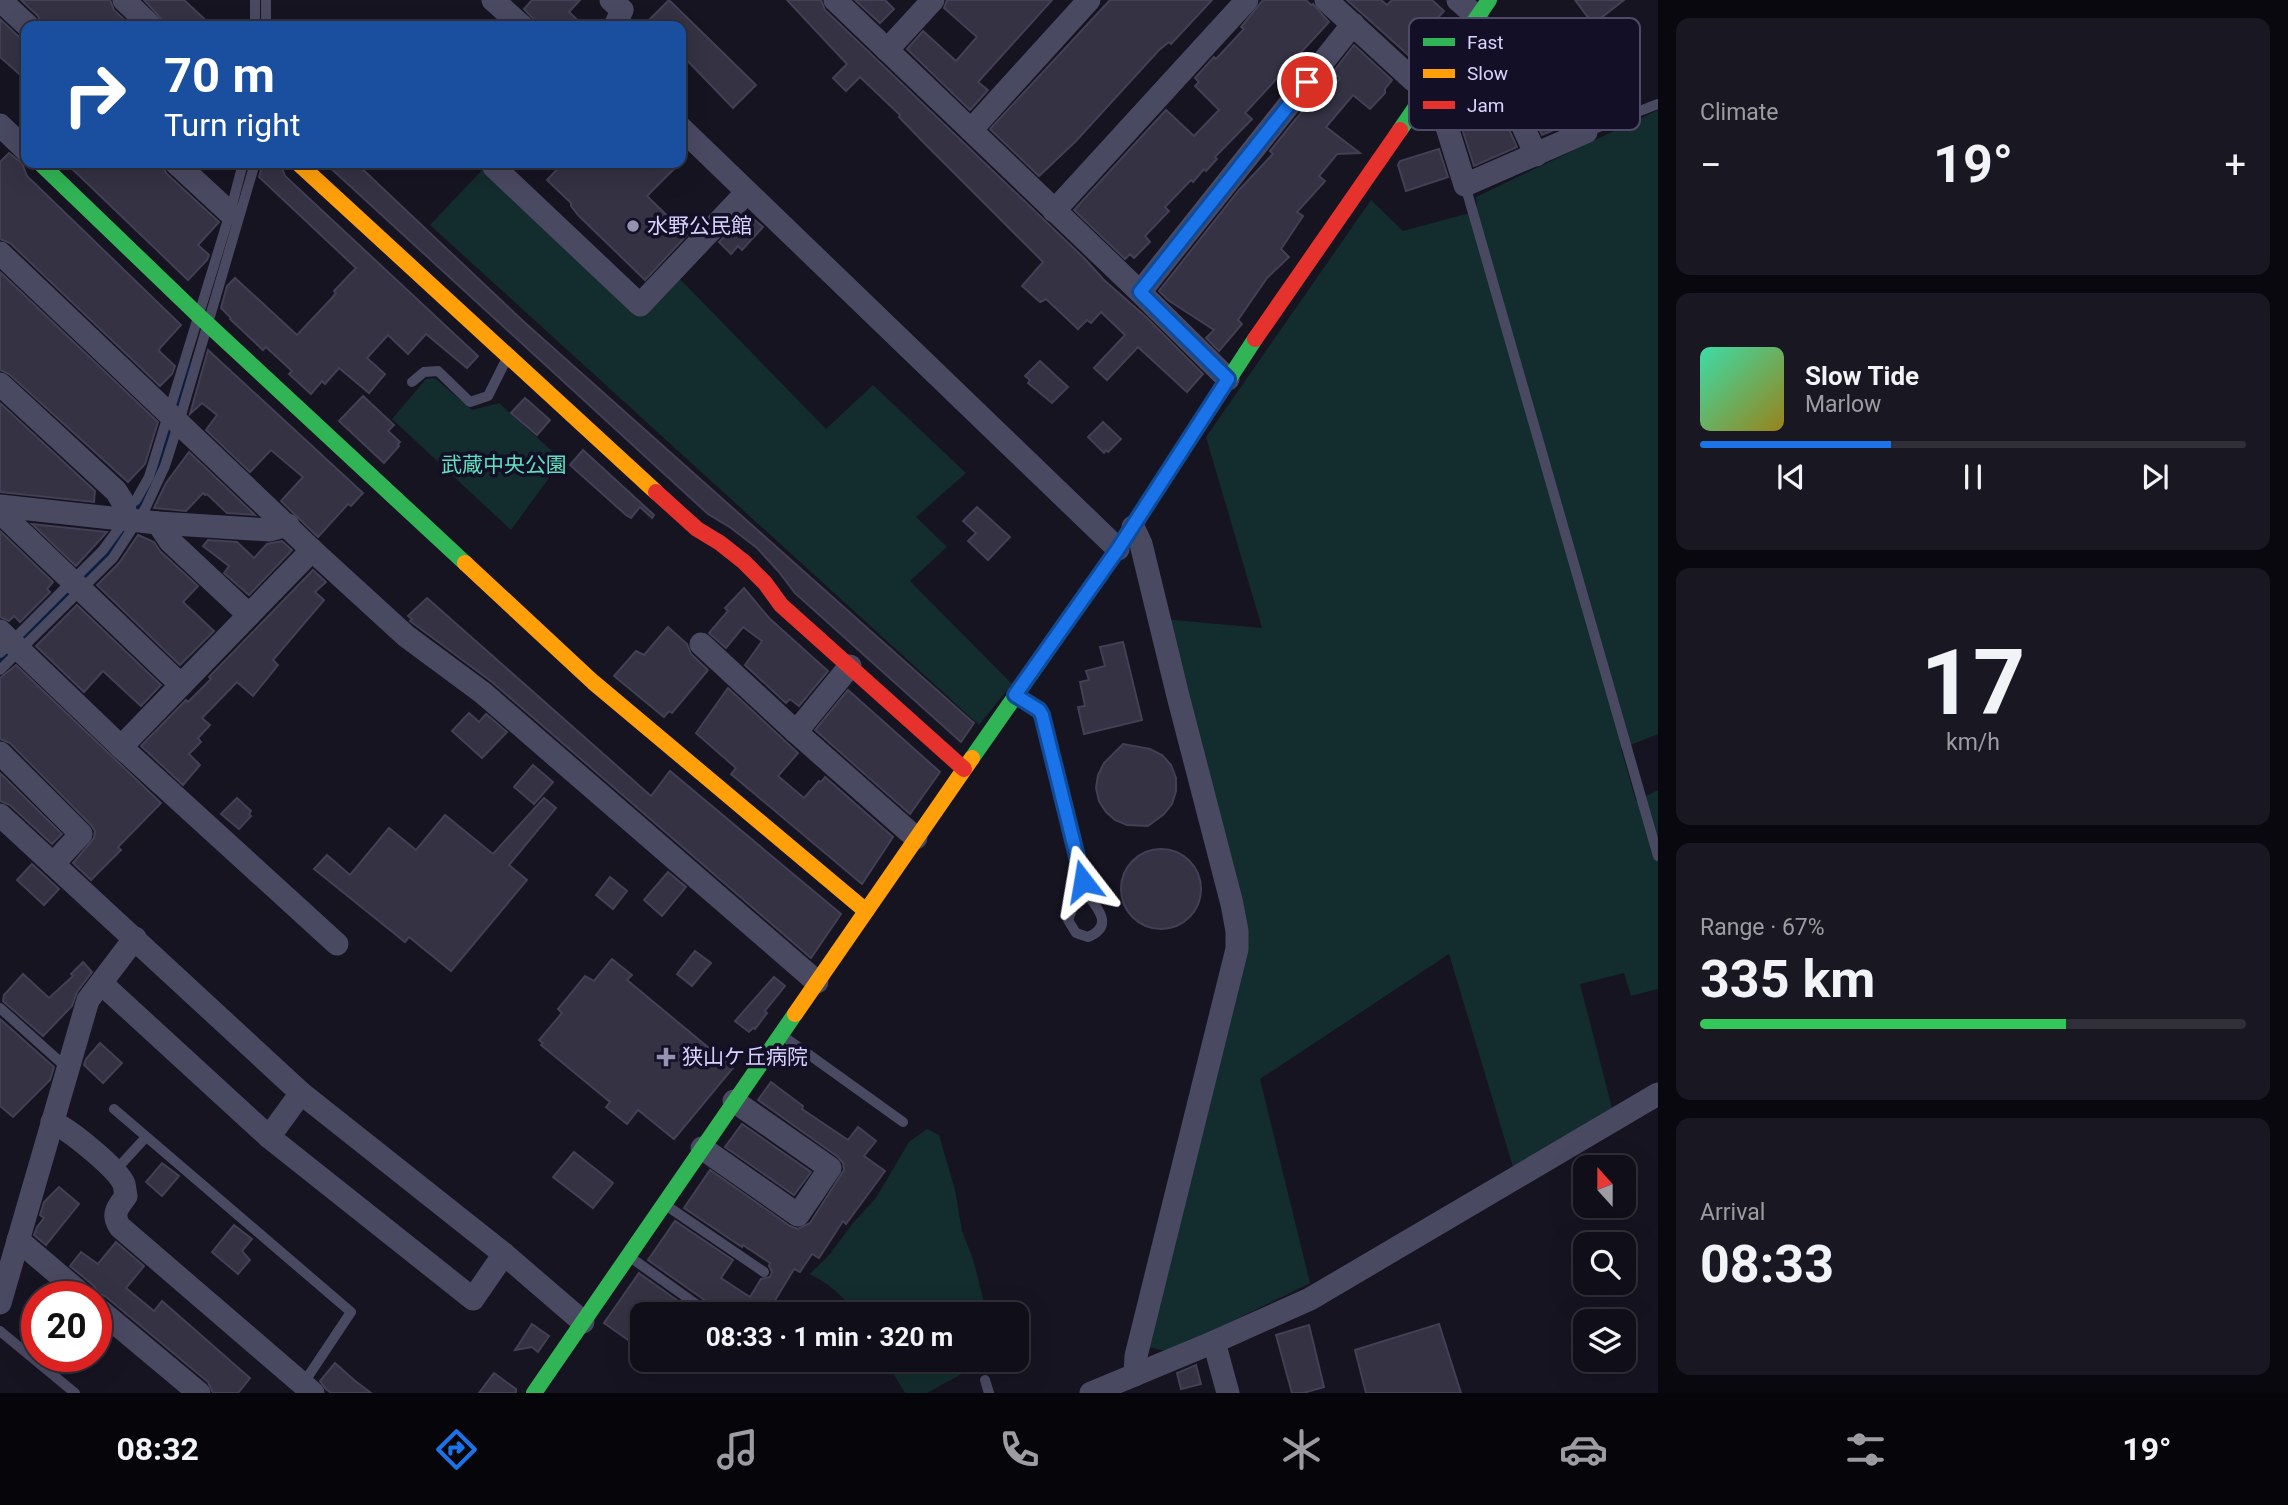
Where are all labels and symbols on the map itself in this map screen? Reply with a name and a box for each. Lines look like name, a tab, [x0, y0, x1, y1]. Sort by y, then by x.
legend	[1409, 18, 1640, 130]
text: Fast	[1467, 31, 1504, 54]
pin	[1277, 52, 1337, 112]
text: Slow	[1467, 62, 1508, 85]
text: Jam	[1467, 94, 1504, 117]
place label: 水野公民館	[647, 214, 752, 238]
marker: 水野公民館	[625, 218, 641, 234]
park label: 武蔵中央公園	[441, 453, 567, 477]
position arrow	[1046, 844, 1120, 918]
place label: 狭山ケ丘病院	[682, 1045, 808, 1069]
marker: 狭山ケ丘病院	[656, 1047, 676, 1067]
north arrow	[1573, 1155, 1636, 1218]
speed limit sign: 20	[21, 1281, 112, 1372]

